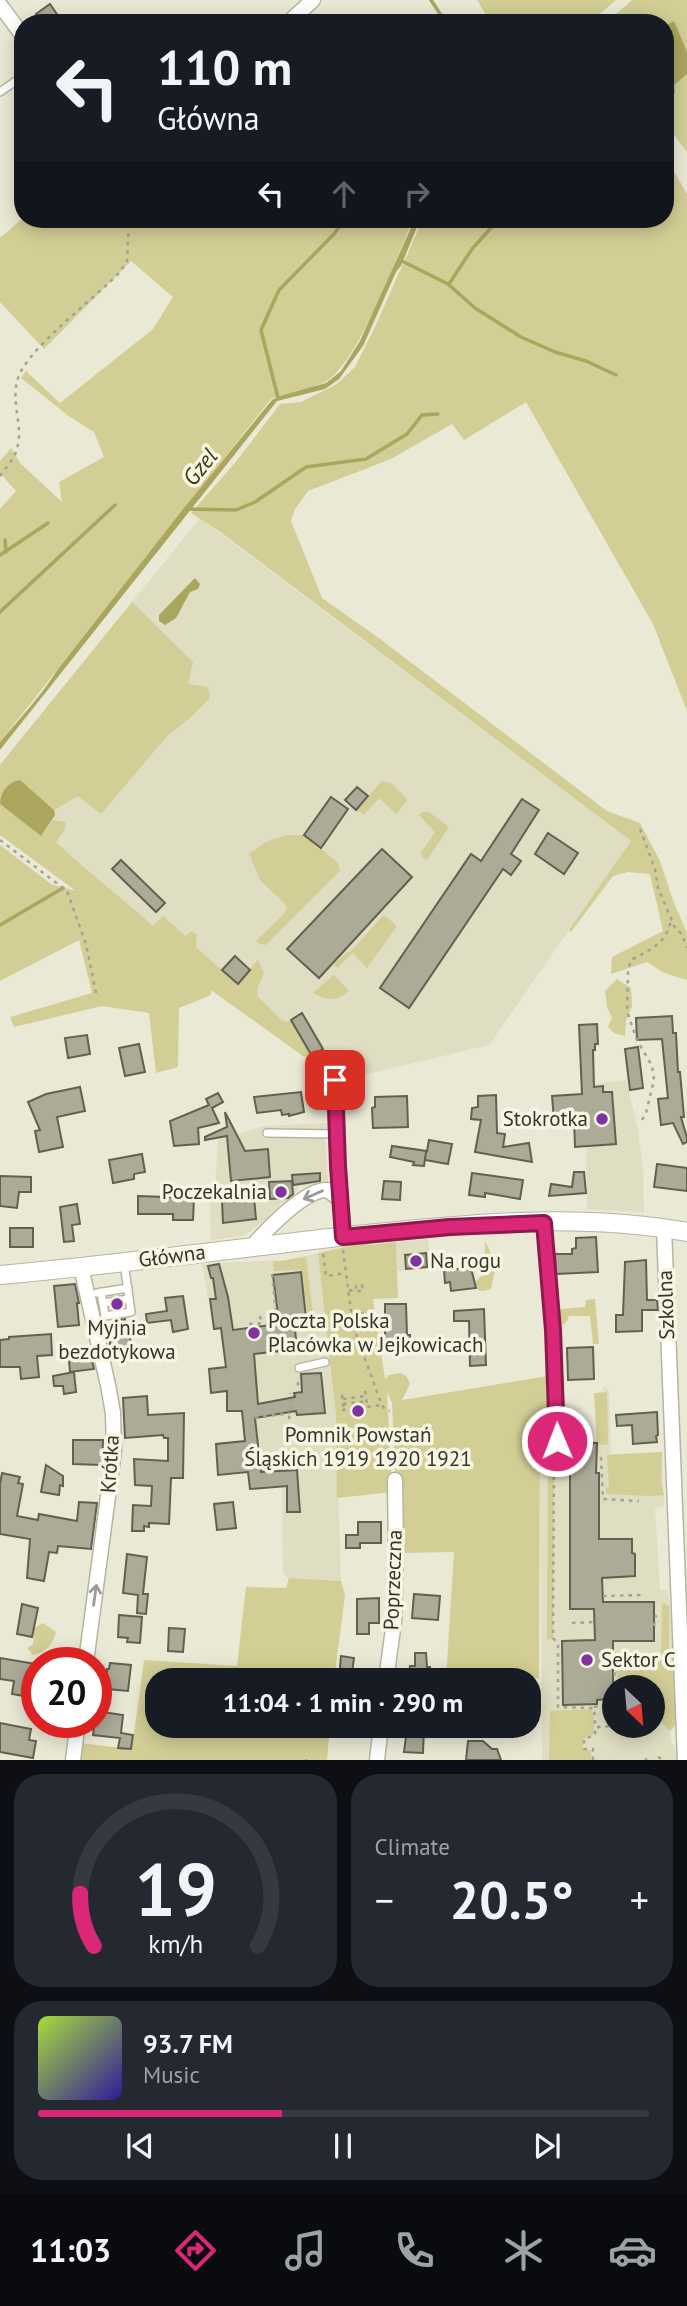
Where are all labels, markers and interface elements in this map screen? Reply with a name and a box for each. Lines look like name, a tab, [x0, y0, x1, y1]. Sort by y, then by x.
text: 110 m	[157, 35, 292, 99]
icon: left	[42, 42, 133, 133]
text: Główna	[157, 97, 260, 139]
icon: left	[252, 175, 290, 213]
icon: ahead	[325, 175, 363, 213]
icon: right	[398, 175, 436, 213]
water label: Gzel	[176, 442, 223, 491]
pin	[305, 1050, 365, 1110]
icon: arrive	[316, 1061, 354, 1099]
place label: Stokrotka	[503, 1105, 588, 1132]
marker: Stokrotka	[594, 1111, 610, 1127]
place label: Poczekalnia	[162, 1178, 267, 1205]
marker: Poczekalnia	[273, 1184, 289, 1200]
one-way arrow	[303, 1189, 324, 1202]
street label: Główna	[137, 1238, 207, 1273]
place label: Na rogu	[430, 1247, 501, 1274]
marker: Na rogu	[408, 1253, 424, 1269]
street label: Szkolna	[651, 1270, 680, 1340]
marker: Myjnia bezdotykowa	[109, 1296, 125, 1312]
place label: Poczta Polska Placówka w Jejkowicach	[268, 1307, 483, 1358]
place label: Myjnia bezdotykowa	[58, 1314, 176, 1365]
marker: Poczta Polska Placówka w Jejkowicach	[246, 1325, 262, 1341]
marker: Pomnik Powstań Śląskich 1919 1920 1921	[350, 1403, 366, 1419]
position arrow	[520, 1404, 594, 1478]
place label: Pomnik Powstań Śląskich 1919 1920 1921	[244, 1421, 472, 1472]
street label: Krótka	[94, 1434, 125, 1494]
street label: Poprzeczna	[377, 1529, 408, 1631]
one-way arrow	[88, 1584, 101, 1607]
place label: Sektor C	[601, 1646, 676, 1673]
speed limit sign: 20	[21, 1647, 112, 1738]
marker: Sektor C	[579, 1652, 595, 1668]
north arrow	[602, 1675, 665, 1738]
map controls	[602, 1675, 665, 1738]
text: 11:04 · 1 min · 290 m	[223, 1686, 463, 1719]
text: Climate	[375, 1832, 450, 1861]
text: 19	[134, 1843, 217, 1937]
text: 20.5°	[450, 1866, 574, 1933]
text: −	[375, 1875, 394, 1924]
text: +	[630, 1875, 649, 1924]
text: km/h	[148, 1928, 203, 1960]
text: 93.7 FM	[143, 2027, 233, 2060]
text: Music	[143, 2060, 200, 2089]
icon: previous	[121, 2127, 159, 2165]
icon: pause	[324, 2127, 362, 2165]
icon: next	[528, 2127, 566, 2165]
icon: directions	[171, 2226, 220, 2275]
icon: music	[281, 2226, 330, 2275]
icon: phone	[390, 2226, 439, 2275]
icon: climate	[499, 2226, 548, 2275]
icon: car	[608, 2226, 657, 2275]
text: 11:03	[30, 2229, 111, 2271]

